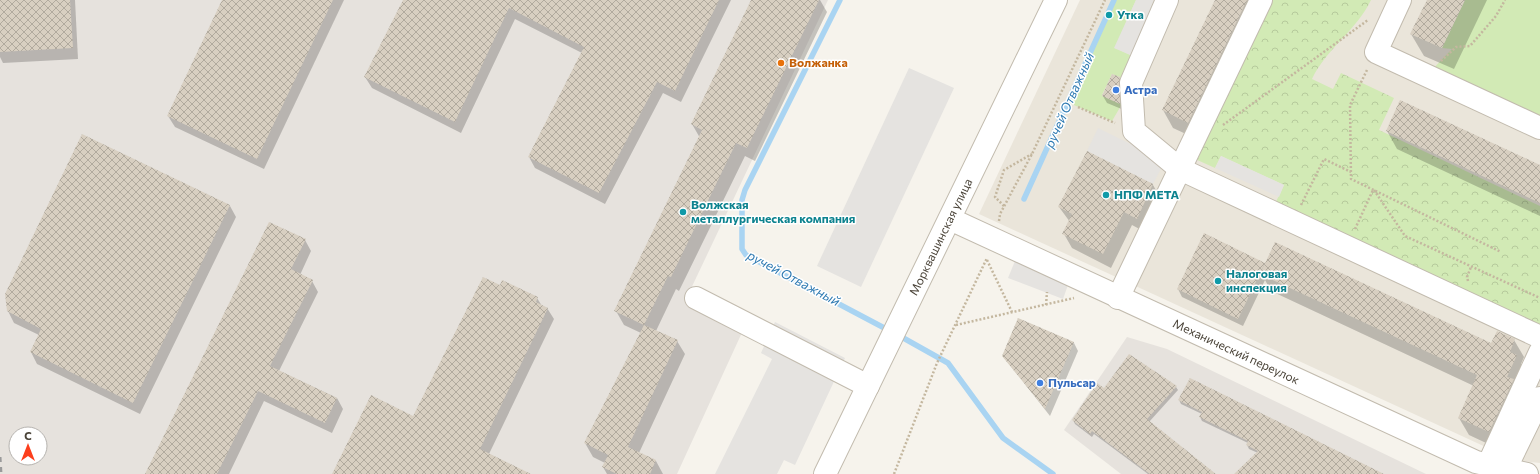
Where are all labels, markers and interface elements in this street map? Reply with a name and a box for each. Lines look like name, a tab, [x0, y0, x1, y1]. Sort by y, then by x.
place label: Утка	[1117, 7, 1144, 21]
marker: Утка	[1104, 10, 1114, 20]
water label: ручей Отважный	[1040, 49, 1097, 151]
place label: Волжанка	[789, 55, 848, 69]
marker: Волжанка	[776, 58, 786, 68]
place label: Астра	[1124, 82, 1157, 96]
marker: Астра	[1111, 85, 1121, 95]
street label: Морквашинская улица	[906, 176, 975, 297]
place label: НПФ МЕТА	[1114, 187, 1179, 201]
marker: НПФ МЕТА	[1101, 190, 1111, 200]
place label: Волжская металлургическая компания	[691, 197, 855, 225]
marker: Волжская металлургическая компания	[678, 207, 688, 217]
water label: ручей Отважный	[744, 246, 844, 309]
place label: Налоговая инспекция	[1226, 266, 1287, 294]
marker: Налоговая инспекция	[1213, 276, 1223, 286]
street label: Механический переулок	[1171, 316, 1302, 387]
place label: Пульсар	[1048, 375, 1096, 389]
marker: Пульсар	[1035, 378, 1045, 388]
north arrow	[8, 426, 48, 466]
text: С	[24, 429, 32, 442]

